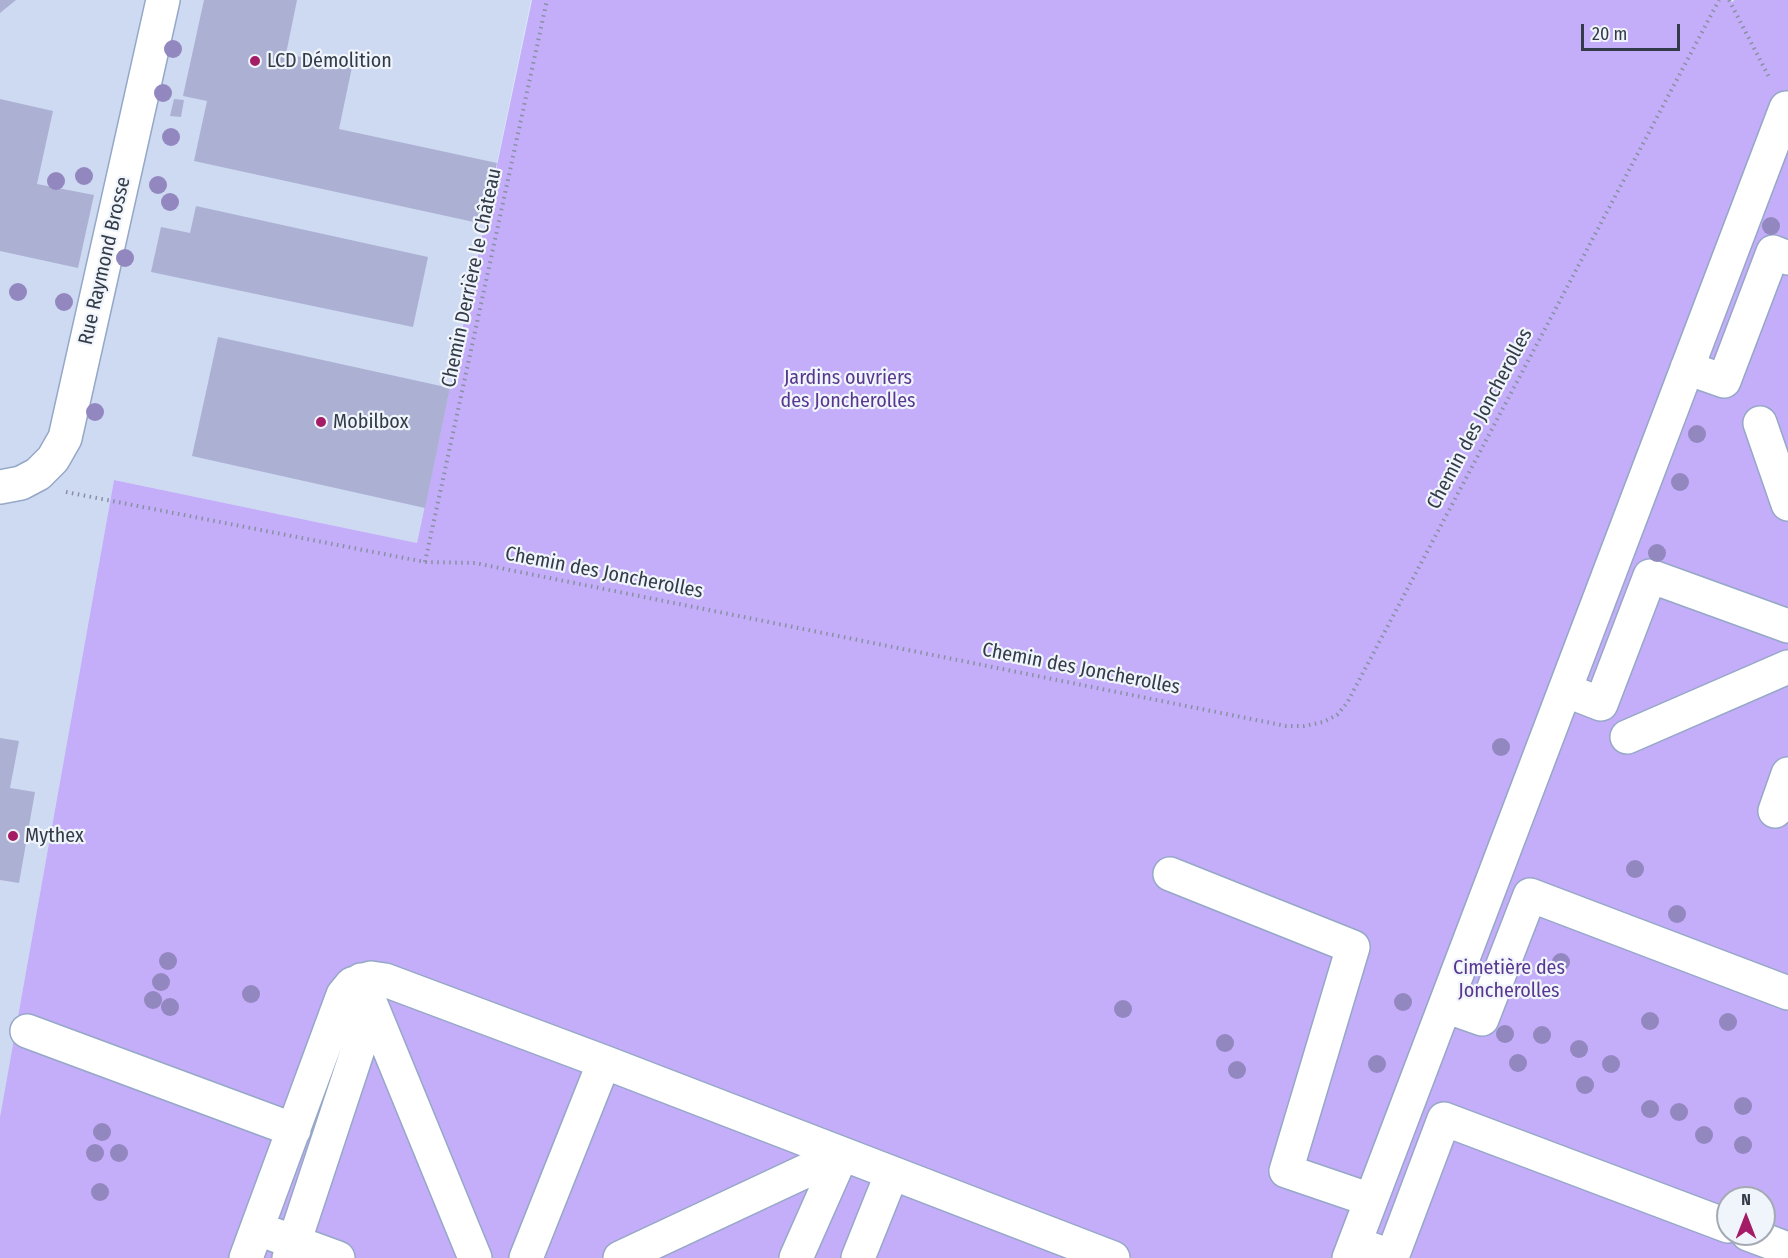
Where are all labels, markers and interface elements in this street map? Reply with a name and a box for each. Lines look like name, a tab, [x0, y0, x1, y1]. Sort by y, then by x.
scale bar	[1584, 12, 1683, 50]
text: 20 m	[1592, 23, 1627, 45]
place label: LCD Démolition	[267, 49, 392, 73]
marker: LCD Démolition	[248, 54, 262, 68]
street label: Chemin Derrière le Château	[437, 166, 507, 390]
street label: Rue Raymond Brosse	[74, 175, 136, 347]
street label: Chemin des Joncherolles	[1422, 325, 1538, 513]
park label: Jardins ouvriers des Joncherolles	[780, 366, 916, 413]
place label: Mobilbox	[333, 410, 408, 434]
marker: Mobilbox	[314, 415, 328, 429]
street label: Chemin des Joncherolles	[503, 542, 705, 604]
street label: Chemin des Joncherolles	[980, 638, 1182, 700]
place label: Mythex	[25, 824, 84, 848]
marker: Mythex	[6, 829, 20, 843]
park label: Cimetière des Joncherolles	[1453, 956, 1565, 1003]
north arrow	[1716, 1186, 1776, 1246]
text: N	[1741, 1190, 1751, 1209]

